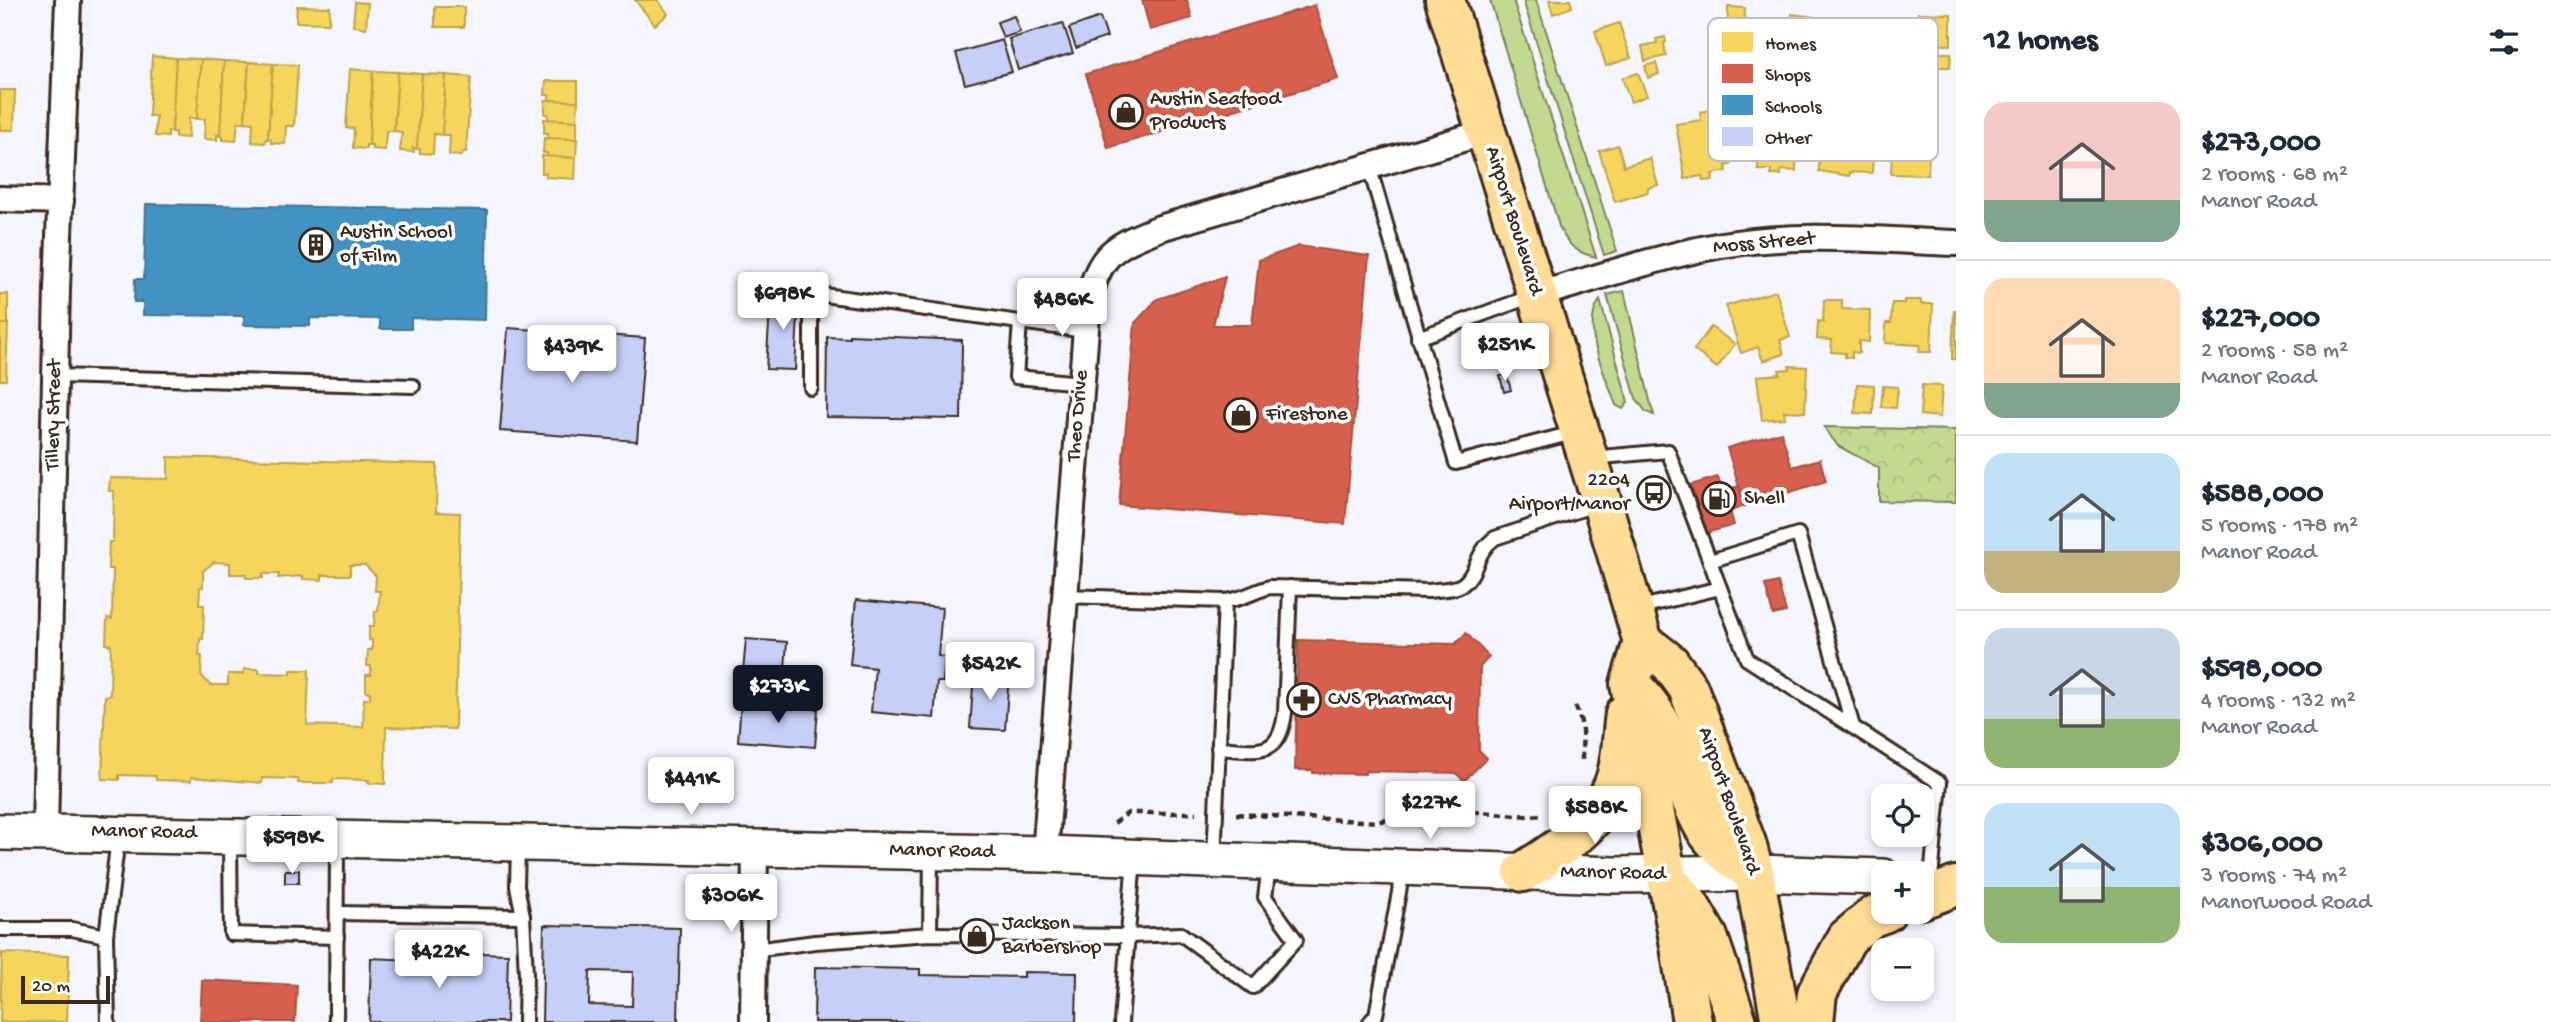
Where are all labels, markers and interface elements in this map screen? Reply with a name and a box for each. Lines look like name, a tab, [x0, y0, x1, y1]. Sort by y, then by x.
legend	[1708, 18, 1938, 161]
icon: filters	[2485, 23, 2523, 61]
text: 12 homes	[1984, 25, 2097, 60]
text: Homes	[1765, 34, 1817, 57]
text: Shops	[1765, 65, 1811, 88]
place label: Austin Seafood Products	[1149, 88, 1283, 137]
shop icon: Austin Seafood Products	[1107, 93, 1145, 131]
text: Schools	[1765, 97, 1822, 120]
text: $273,000	[2201, 127, 2321, 162]
text: Other	[1765, 128, 1813, 151]
icon: home	[2040, 130, 2124, 214]
street label: Airport Boulevard	[1479, 144, 1548, 300]
text: 2 rooms · 68 m²	[2201, 162, 2348, 189]
text: Manor Road	[2201, 189, 2316, 216]
place label: Austin School of Film	[340, 221, 453, 270]
building icon: Austin School of Film	[297, 226, 335, 264]
street label: Moss Street	[1712, 227, 1818, 261]
pin: $698K	[734, 272, 832, 332]
pin: $486K	[1013, 278, 1111, 338]
text: $698K	[754, 281, 812, 308]
text: $486K	[1033, 287, 1091, 314]
text: $227,000	[2201, 303, 2320, 338]
icon: home	[2040, 306, 2124, 390]
pin: $251K	[1456, 324, 1554, 383]
pin: $439K	[523, 326, 621, 385]
text: $251K	[1477, 332, 1533, 359]
text: $439K	[543, 334, 601, 361]
text: 2 rooms · 58 m²	[2201, 338, 2348, 365]
street label: Tillery Street	[42, 357, 69, 472]
text: Manor Road	[2201, 365, 2316, 392]
street label: Theo Drive	[1062, 368, 1096, 464]
shop icon: Firestone	[1222, 396, 1260, 434]
place label: Firestone	[1265, 403, 1349, 428]
place label: 2204 Airport/Manor	[1509, 469, 1632, 518]
bus stop icon: 2204 Airport/Manor	[1635, 474, 1673, 512]
text: $588,000	[2201, 478, 2324, 513]
fuel station icon: Shell	[1700, 480, 1738, 518]
icon: home	[2040, 481, 2124, 565]
place label: Shell	[1744, 487, 1785, 512]
text: 5 rooms · 178 m²	[2201, 513, 2358, 540]
text: Manor Road	[2201, 540, 2316, 567]
pin: $542K	[941, 642, 1039, 702]
text: $542K	[961, 651, 1019, 678]
text: $598,000	[2201, 653, 2322, 688]
icon: home	[2040, 656, 2124, 740]
pin: $273K	[729, 666, 827, 725]
text: $273K	[749, 674, 807, 701]
pharmacy icon: CVS Pharmacy	[1285, 681, 1323, 719]
place label: CVS Pharmacy	[1328, 688, 1452, 713]
text: 4 rooms · 132 m²	[2201, 688, 2356, 715]
text: Manor Road	[2201, 715, 2316, 742]
street label: Airport Boulevard	[1691, 724, 1765, 880]
pin: $441K	[642, 758, 740, 817]
text: $441K	[664, 766, 718, 793]
pin: $227K	[1381, 782, 1479, 841]
map controls	[1871, 784, 1934, 1001]
button: locate	[1871, 784, 1934, 847]
pin: $588K	[1546, 786, 1644, 846]
text: $227K	[1401, 790, 1459, 817]
text: $588K	[1565, 795, 1625, 822]
pin: $598K	[243, 816, 341, 876]
street label: Manor Road	[91, 820, 199, 846]
text: $598K	[262, 825, 322, 852]
text: $306,000	[2201, 828, 2323, 863]
icon: home	[2040, 831, 2124, 915]
street label: Manor Road	[889, 839, 997, 865]
street label: Manor Road	[1560, 861, 1668, 887]
button: +	[1871, 861, 1934, 924]
text: 3 rooms · 74 m²	[2201, 863, 2347, 890]
pin: $306K	[682, 874, 780, 934]
text: $306K	[701, 883, 761, 910]
text: Manorwood Road	[2201, 890, 2372, 917]
place label: Jackson Barbershop	[1001, 912, 1102, 961]
shop icon: Jackson Barbershop	[958, 917, 996, 955]
pin: $422K	[390, 930, 488, 990]
button: −	[1871, 938, 1934, 1001]
text: $422K	[411, 939, 467, 966]
scale bar	[21, 973, 110, 1005]
text: 20 m	[32, 976, 70, 999]

